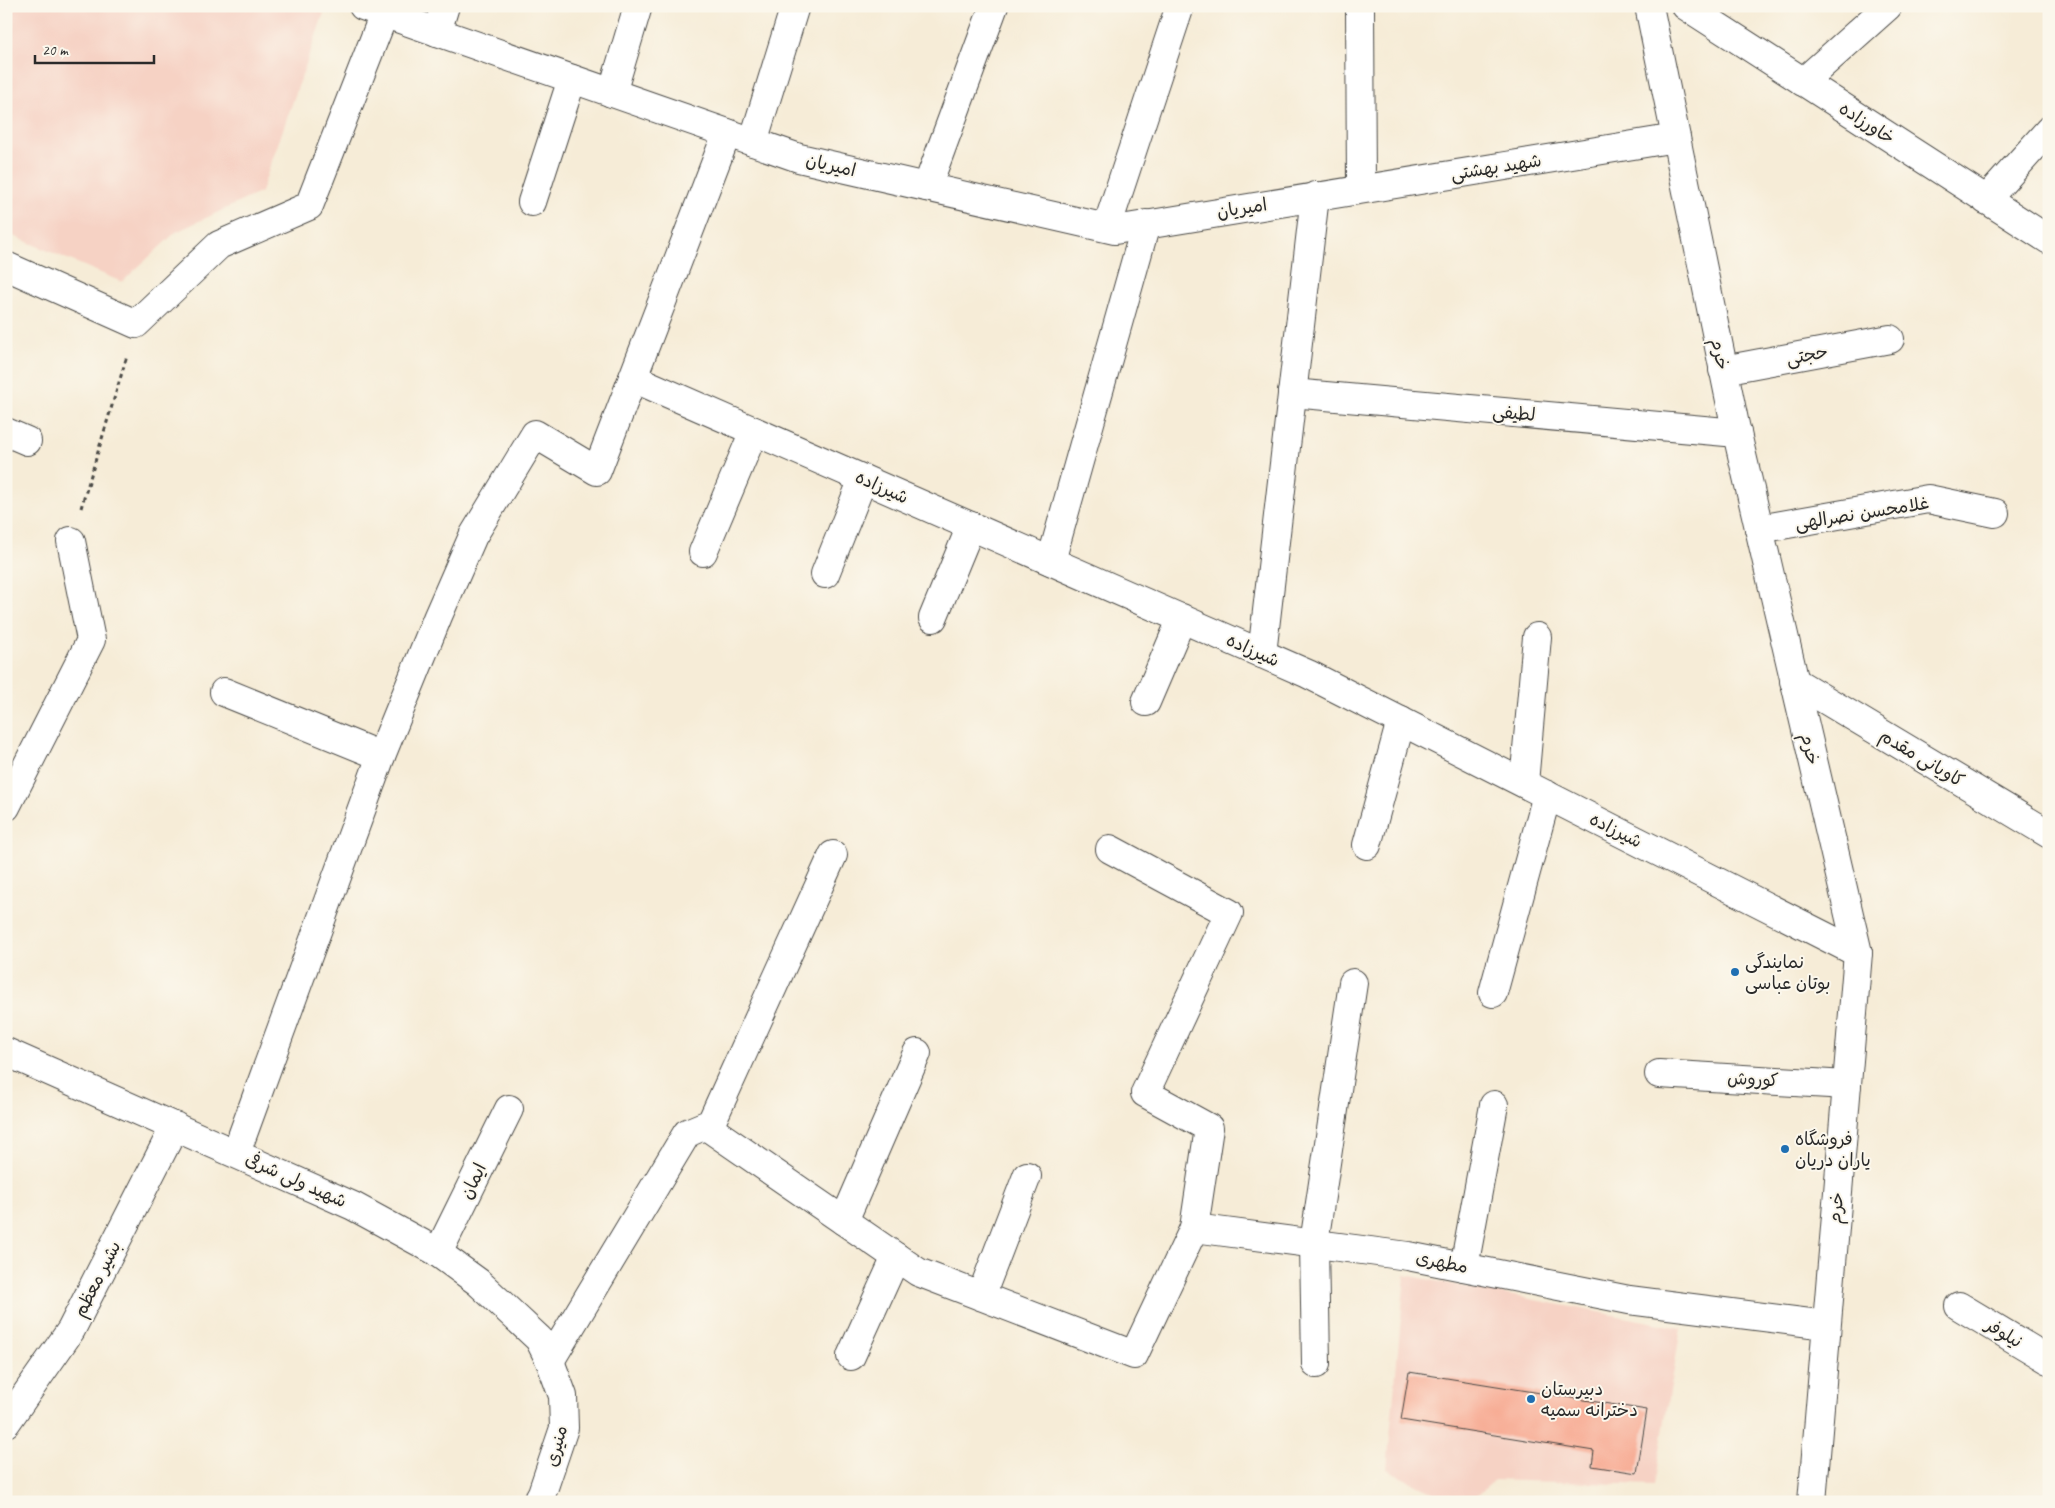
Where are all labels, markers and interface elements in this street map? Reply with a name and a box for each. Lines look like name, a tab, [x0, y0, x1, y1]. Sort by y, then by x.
scale bar	[35, 32, 154, 64]
text: 20 m	[42, 41, 69, 60]
street label: خاورزاده	[1835, 97, 1899, 149]
street label: امیریان	[804, 149, 858, 181]
street label: شهید بهشتی	[1449, 149, 1543, 185]
street label: امیریان	[1215, 193, 1269, 223]
street label: خرم	[1703, 336, 1734, 373]
street label: حجتی	[1784, 340, 1830, 370]
street label: لطیفی	[1492, 400, 1536, 426]
street label: شیرزاده	[852, 466, 912, 508]
street label: غلامحسن نصرالهی	[1793, 492, 1931, 534]
street label: شیرزاده	[1223, 629, 1283, 671]
street label: کاویانی مقدم	[1874, 724, 1969, 795]
street label: خرم	[1793, 731, 1824, 768]
street label: شیرزاده	[1586, 808, 1646, 852]
place label: نمایندگی بوتان عباسی	[1745, 951, 1831, 994]
marker: نمایندگی بوتان عباسی	[1729, 966, 1741, 978]
street label: کوروش	[1727, 1067, 1779, 1091]
place label: فروشگاه یاران دریان	[1795, 1128, 1871, 1171]
marker: فروشگاه یاران دریان	[1779, 1143, 1791, 1155]
street label: شهید ولی شرفی	[242, 1147, 351, 1212]
street label: ایمان	[455, 1159, 491, 1203]
street label: خرم	[1824, 1191, 1851, 1225]
street label: بشیر معظم	[68, 1237, 128, 1322]
street label: مطهری	[1414, 1246, 1470, 1278]
street label: نیلوفر	[1979, 1312, 2026, 1353]
place label: دبیرستان دخترانه سمیه	[1541, 1378, 1638, 1421]
marker: دبیرستان دخترانه سمیه	[1525, 1393, 1537, 1405]
street label: منیری	[540, 1423, 572, 1469]

